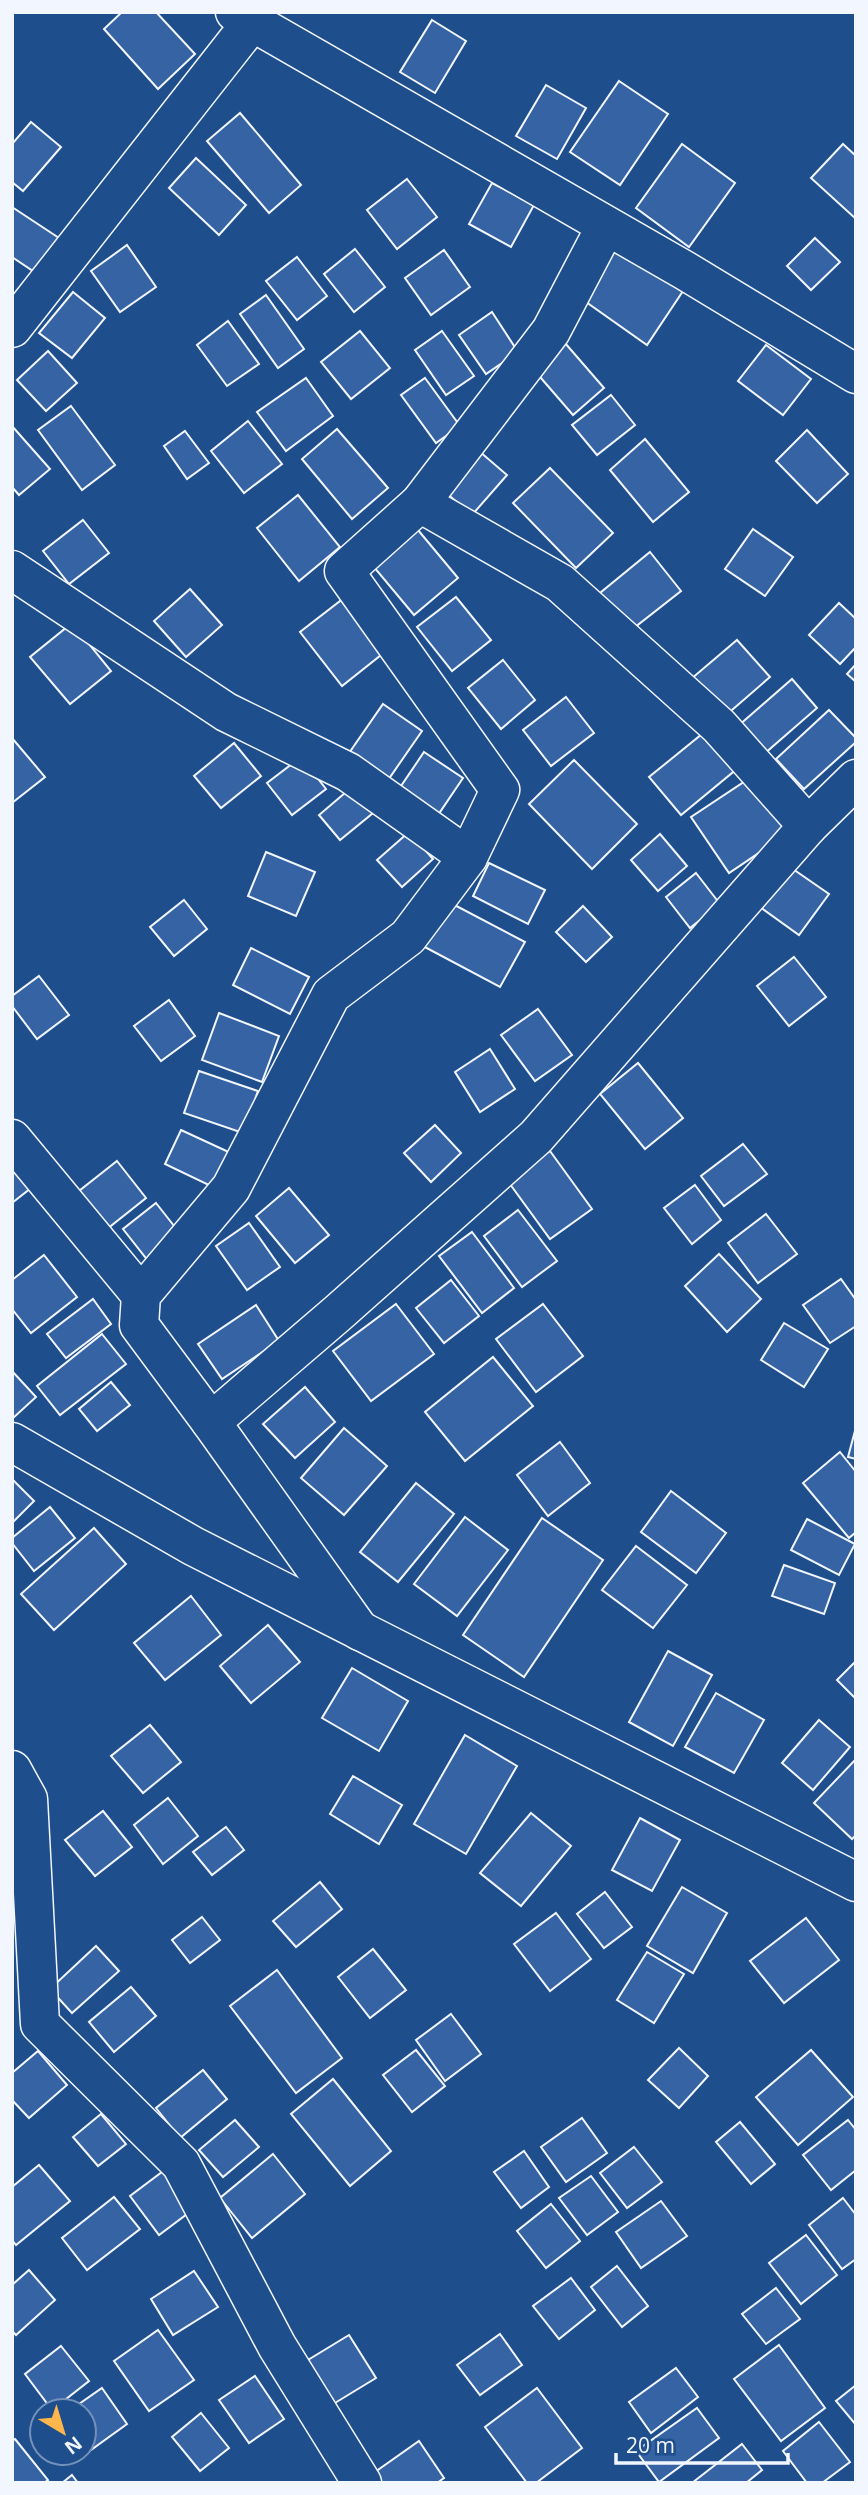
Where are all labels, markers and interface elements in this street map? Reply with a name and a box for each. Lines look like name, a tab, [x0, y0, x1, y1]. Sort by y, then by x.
north arrow	[28, 2397, 98, 2467]
scale bar	[616, 2422, 788, 2466]
text: N	[59, 2430, 88, 2460]
text: 20 m	[626, 2431, 675, 2459]

